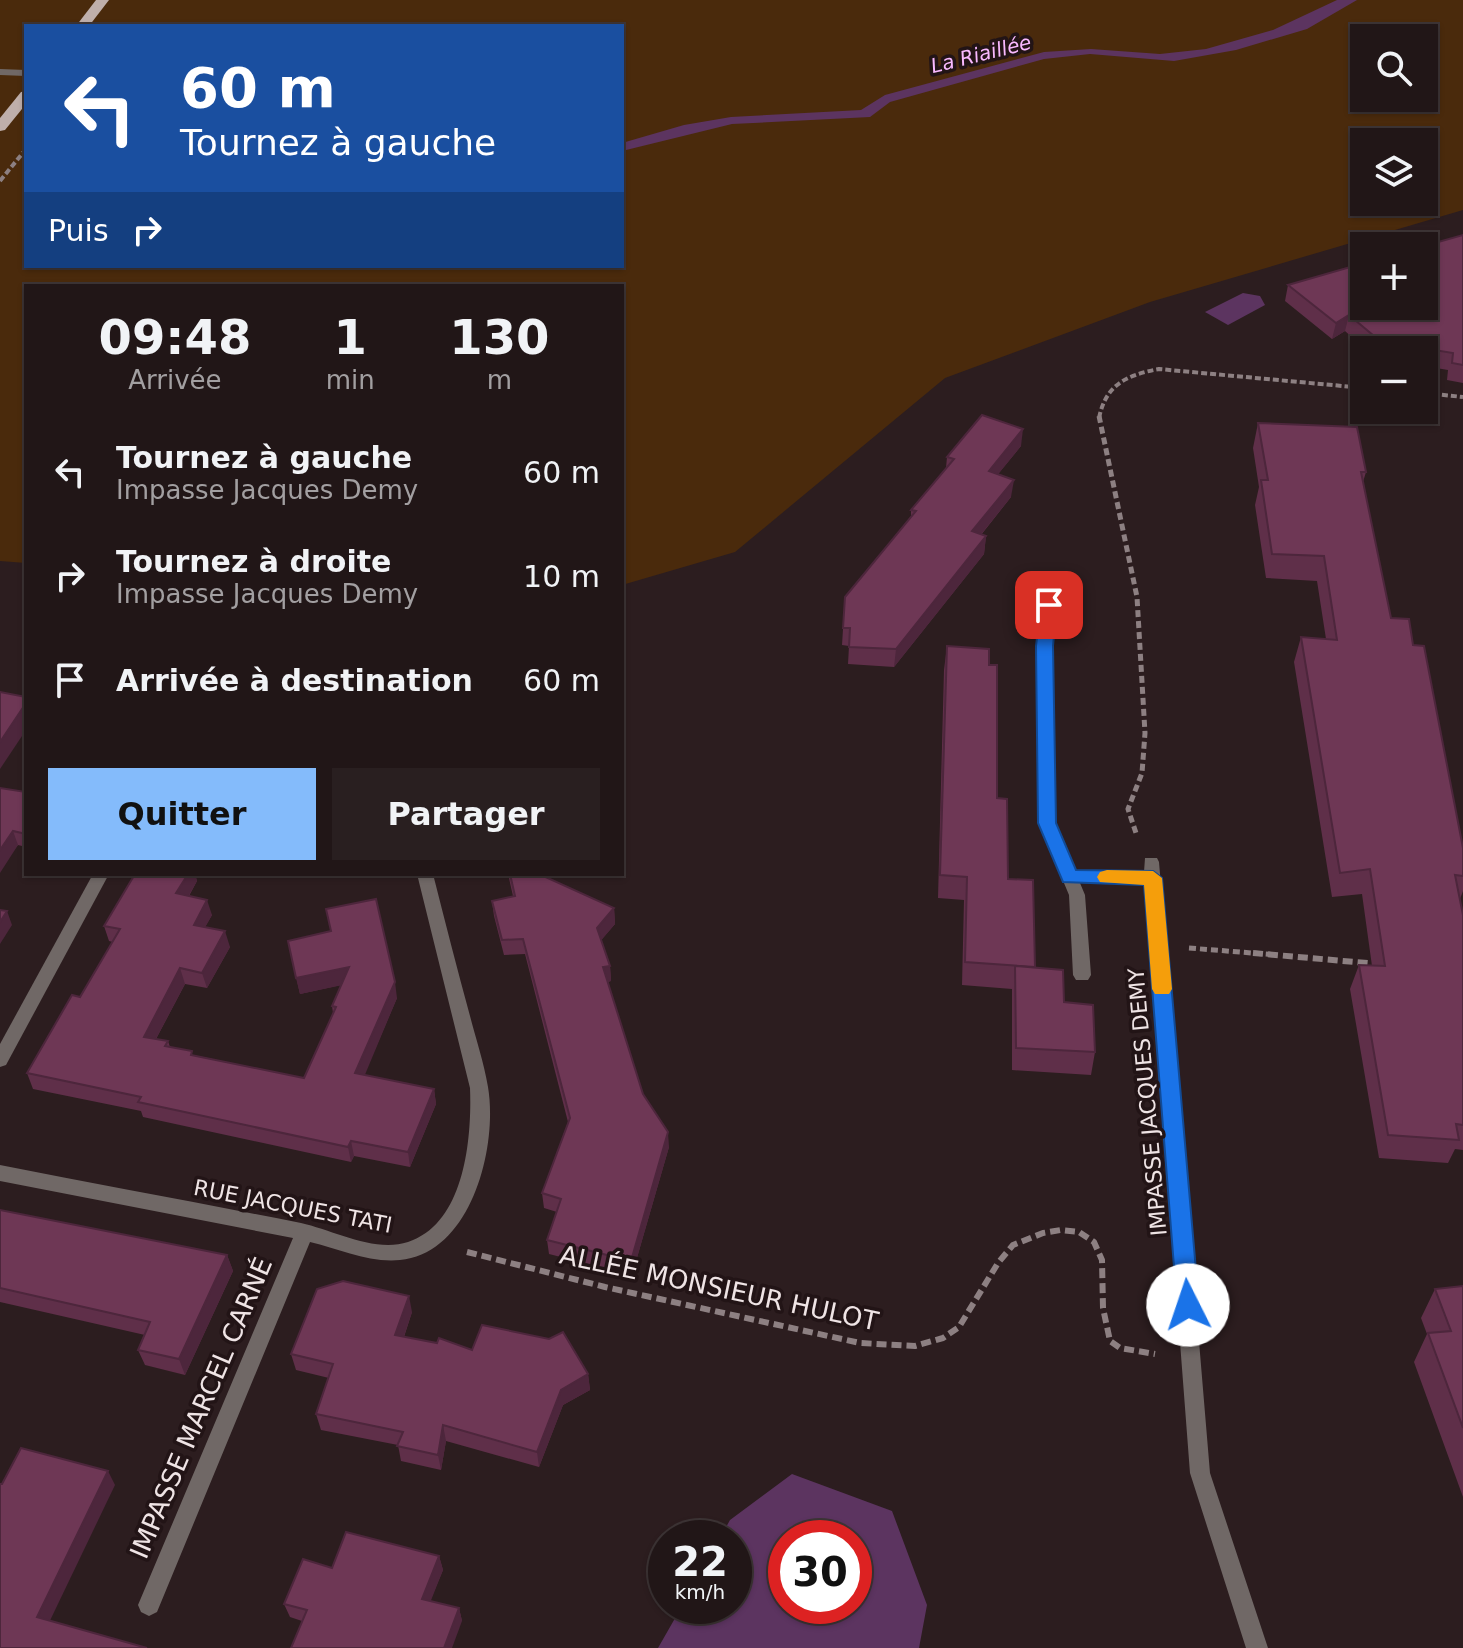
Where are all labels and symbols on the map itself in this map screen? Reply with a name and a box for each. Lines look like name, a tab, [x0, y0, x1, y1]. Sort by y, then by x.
water label: La Riaillée	[928, 30, 1034, 78]
pin	[1015, 571, 1083, 639]
street label: IMPASSE JACQUES DEMY	[1123, 966, 1172, 1237]
street label: RUE JACQUES TATI	[192, 1175, 394, 1238]
street label: ALLÉE MONSIEUR HULOT	[557, 1239, 881, 1336]
street label: IMPASSE MARCEL CARNÉ	[123, 1253, 278, 1563]
position arrow	[1146, 1263, 1230, 1347]
speed limit sign: 30	[768, 1520, 872, 1624]

